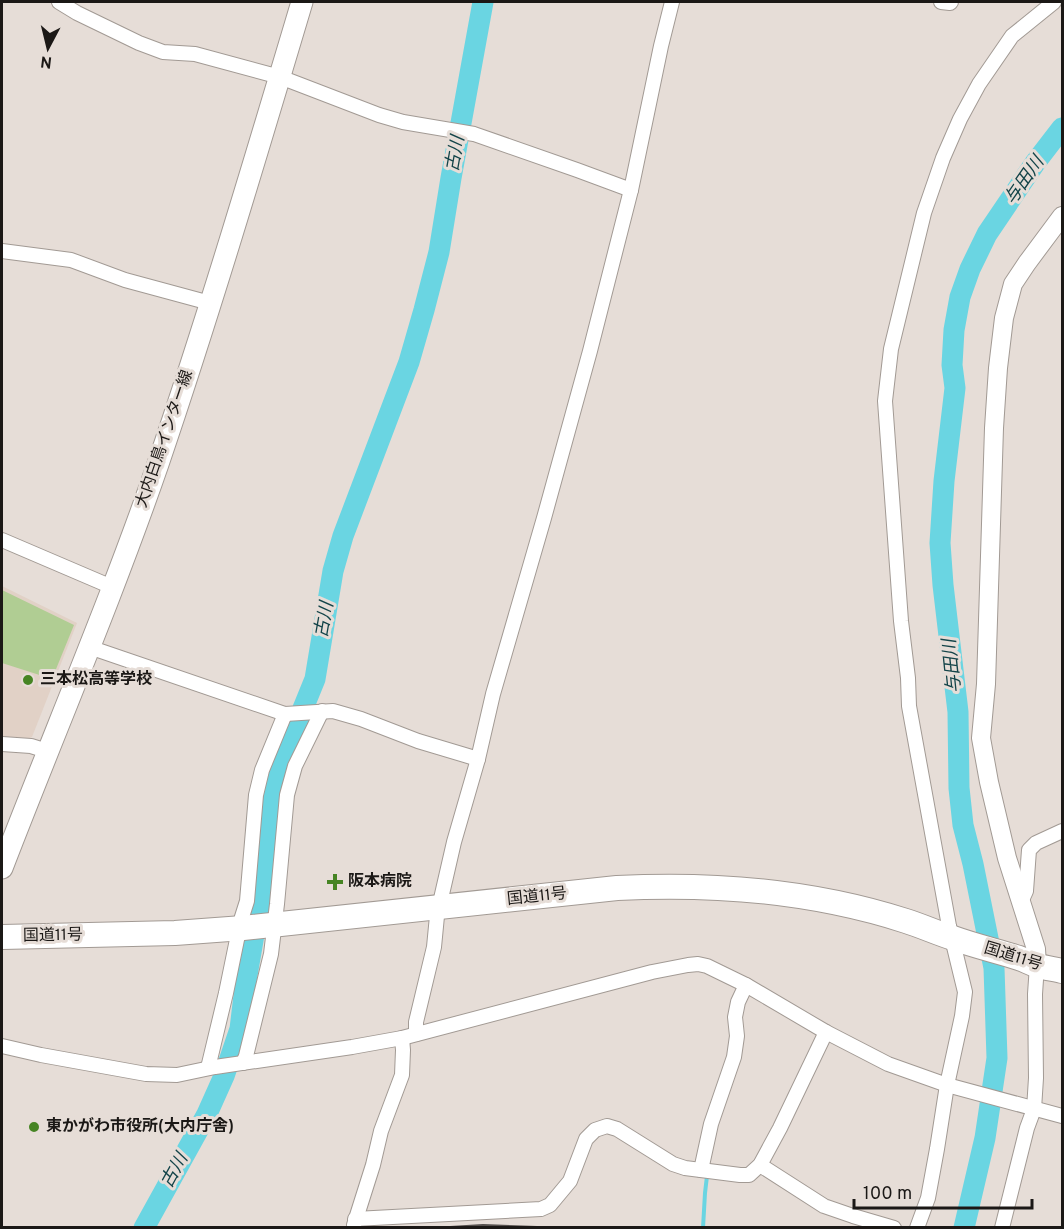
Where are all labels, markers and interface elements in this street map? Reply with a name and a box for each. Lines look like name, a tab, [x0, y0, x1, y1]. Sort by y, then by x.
north arrow	[18, 18, 78, 78]
text: N	[39, 50, 53, 72]
water label: 古川	[442, 132, 471, 174]
water label: 与田川	[1000, 151, 1051, 210]
street label: 大内白鳥インター線	[132, 368, 198, 510]
water label: 古川	[311, 598, 340, 640]
water label: 与田川	[939, 636, 967, 694]
place label: 三本松高等学校	[40, 670, 152, 690]
marker: 三本松高等学校	[21, 673, 35, 687]
place label: 阪本病院	[348, 872, 412, 892]
marker: 阪本病院	[326, 873, 344, 891]
street label: 国道11号	[506, 884, 568, 910]
street label: 国道11号	[23, 925, 83, 947]
street label: 国道11号	[981, 939, 1045, 975]
place label: 東かがわ市役所(大内庁舎)	[46, 1117, 234, 1137]
marker: 東かがわ市役所(大内庁舎)	[27, 1120, 41, 1134]
water label: 古川	[156, 1148, 195, 1192]
scale bar	[854, 1172, 1032, 1210]
text: 100 m	[863, 1183, 912, 1206]

